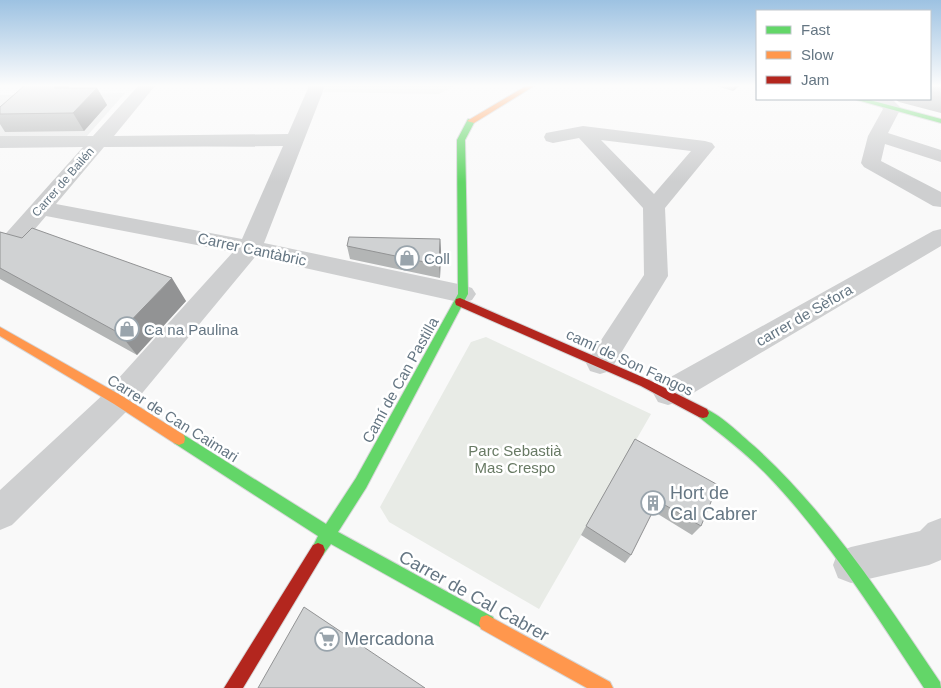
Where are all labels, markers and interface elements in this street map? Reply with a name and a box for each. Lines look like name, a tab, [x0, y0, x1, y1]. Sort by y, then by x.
legend	[756, 10, 931, 100]
text: Fast	[801, 21, 831, 38]
text: Slow	[801, 46, 834, 63]
text: Jam	[801, 71, 829, 88]
street label: Carrer de Bailén	[29, 144, 97, 220]
street label: Carrer Cantàbric	[196, 229, 308, 269]
shop icon: Coll	[394, 245, 420, 271]
place label: Coll	[424, 250, 450, 267]
street label: carrer de Sèfora	[753, 280, 856, 349]
street label: Camí de Can Pastilla	[358, 314, 442, 446]
shop icon: Ca na Paulina	[114, 316, 140, 342]
place label: Ca na Paulina	[144, 321, 239, 338]
street label: camí de Son Fangos	[564, 325, 696, 399]
street label: Carrer de Can Caimari	[105, 371, 241, 465]
park label: Parc Sebastià Mas Crespo	[468, 442, 562, 476]
place label: Hort de Cal Cabrer	[670, 483, 757, 524]
building icon: Hort de Cal Cabrer	[640, 490, 666, 516]
street label: Carrer de Cal Cabrer	[396, 547, 552, 645]
supermarket icon: Mercadona	[314, 626, 340, 652]
place label: Mercadona	[344, 629, 435, 649]

